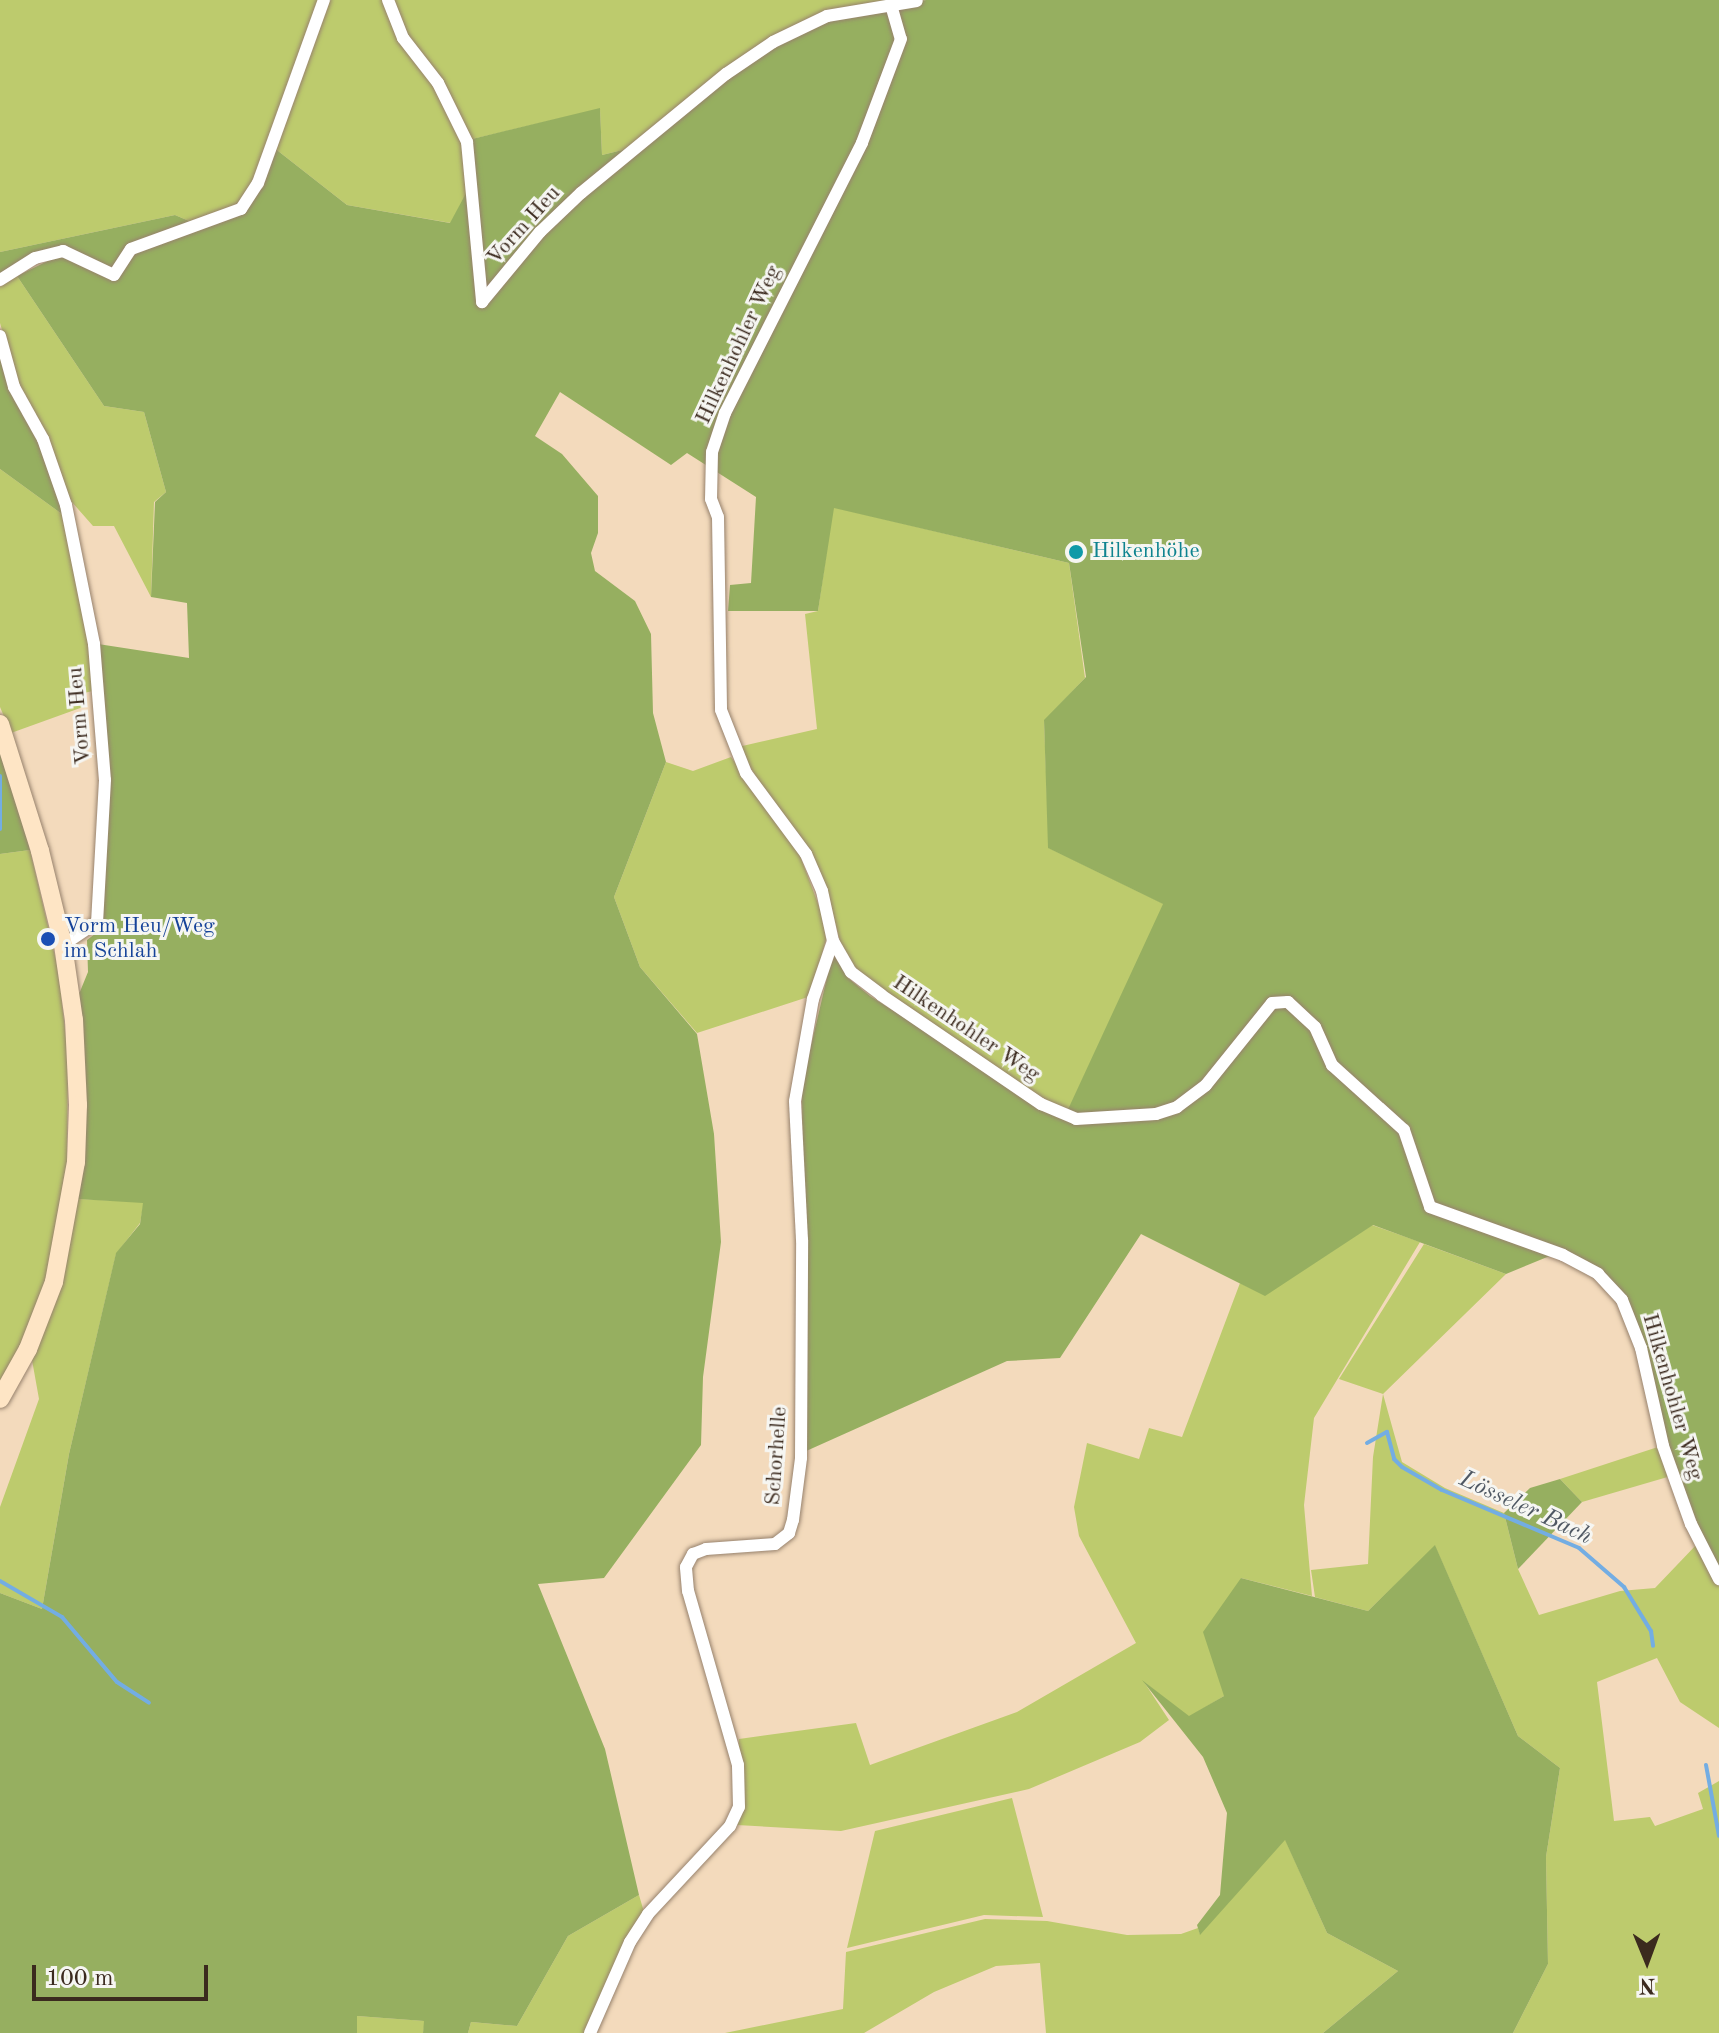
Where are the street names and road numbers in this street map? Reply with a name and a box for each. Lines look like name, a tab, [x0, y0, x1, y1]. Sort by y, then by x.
street label: Vorm Heu	[482, 181, 566, 271]
street label: Hilkenhohler Weg	[691, 261, 787, 429]
street label: Vorm Heu	[63, 666, 97, 766]
street label: Hilkenhohler Weg	[887, 970, 1045, 1088]
street label: Hilkenhohler Weg	[1636, 1311, 1708, 1483]
street label: Schorhelle	[760, 1406, 794, 1506]

